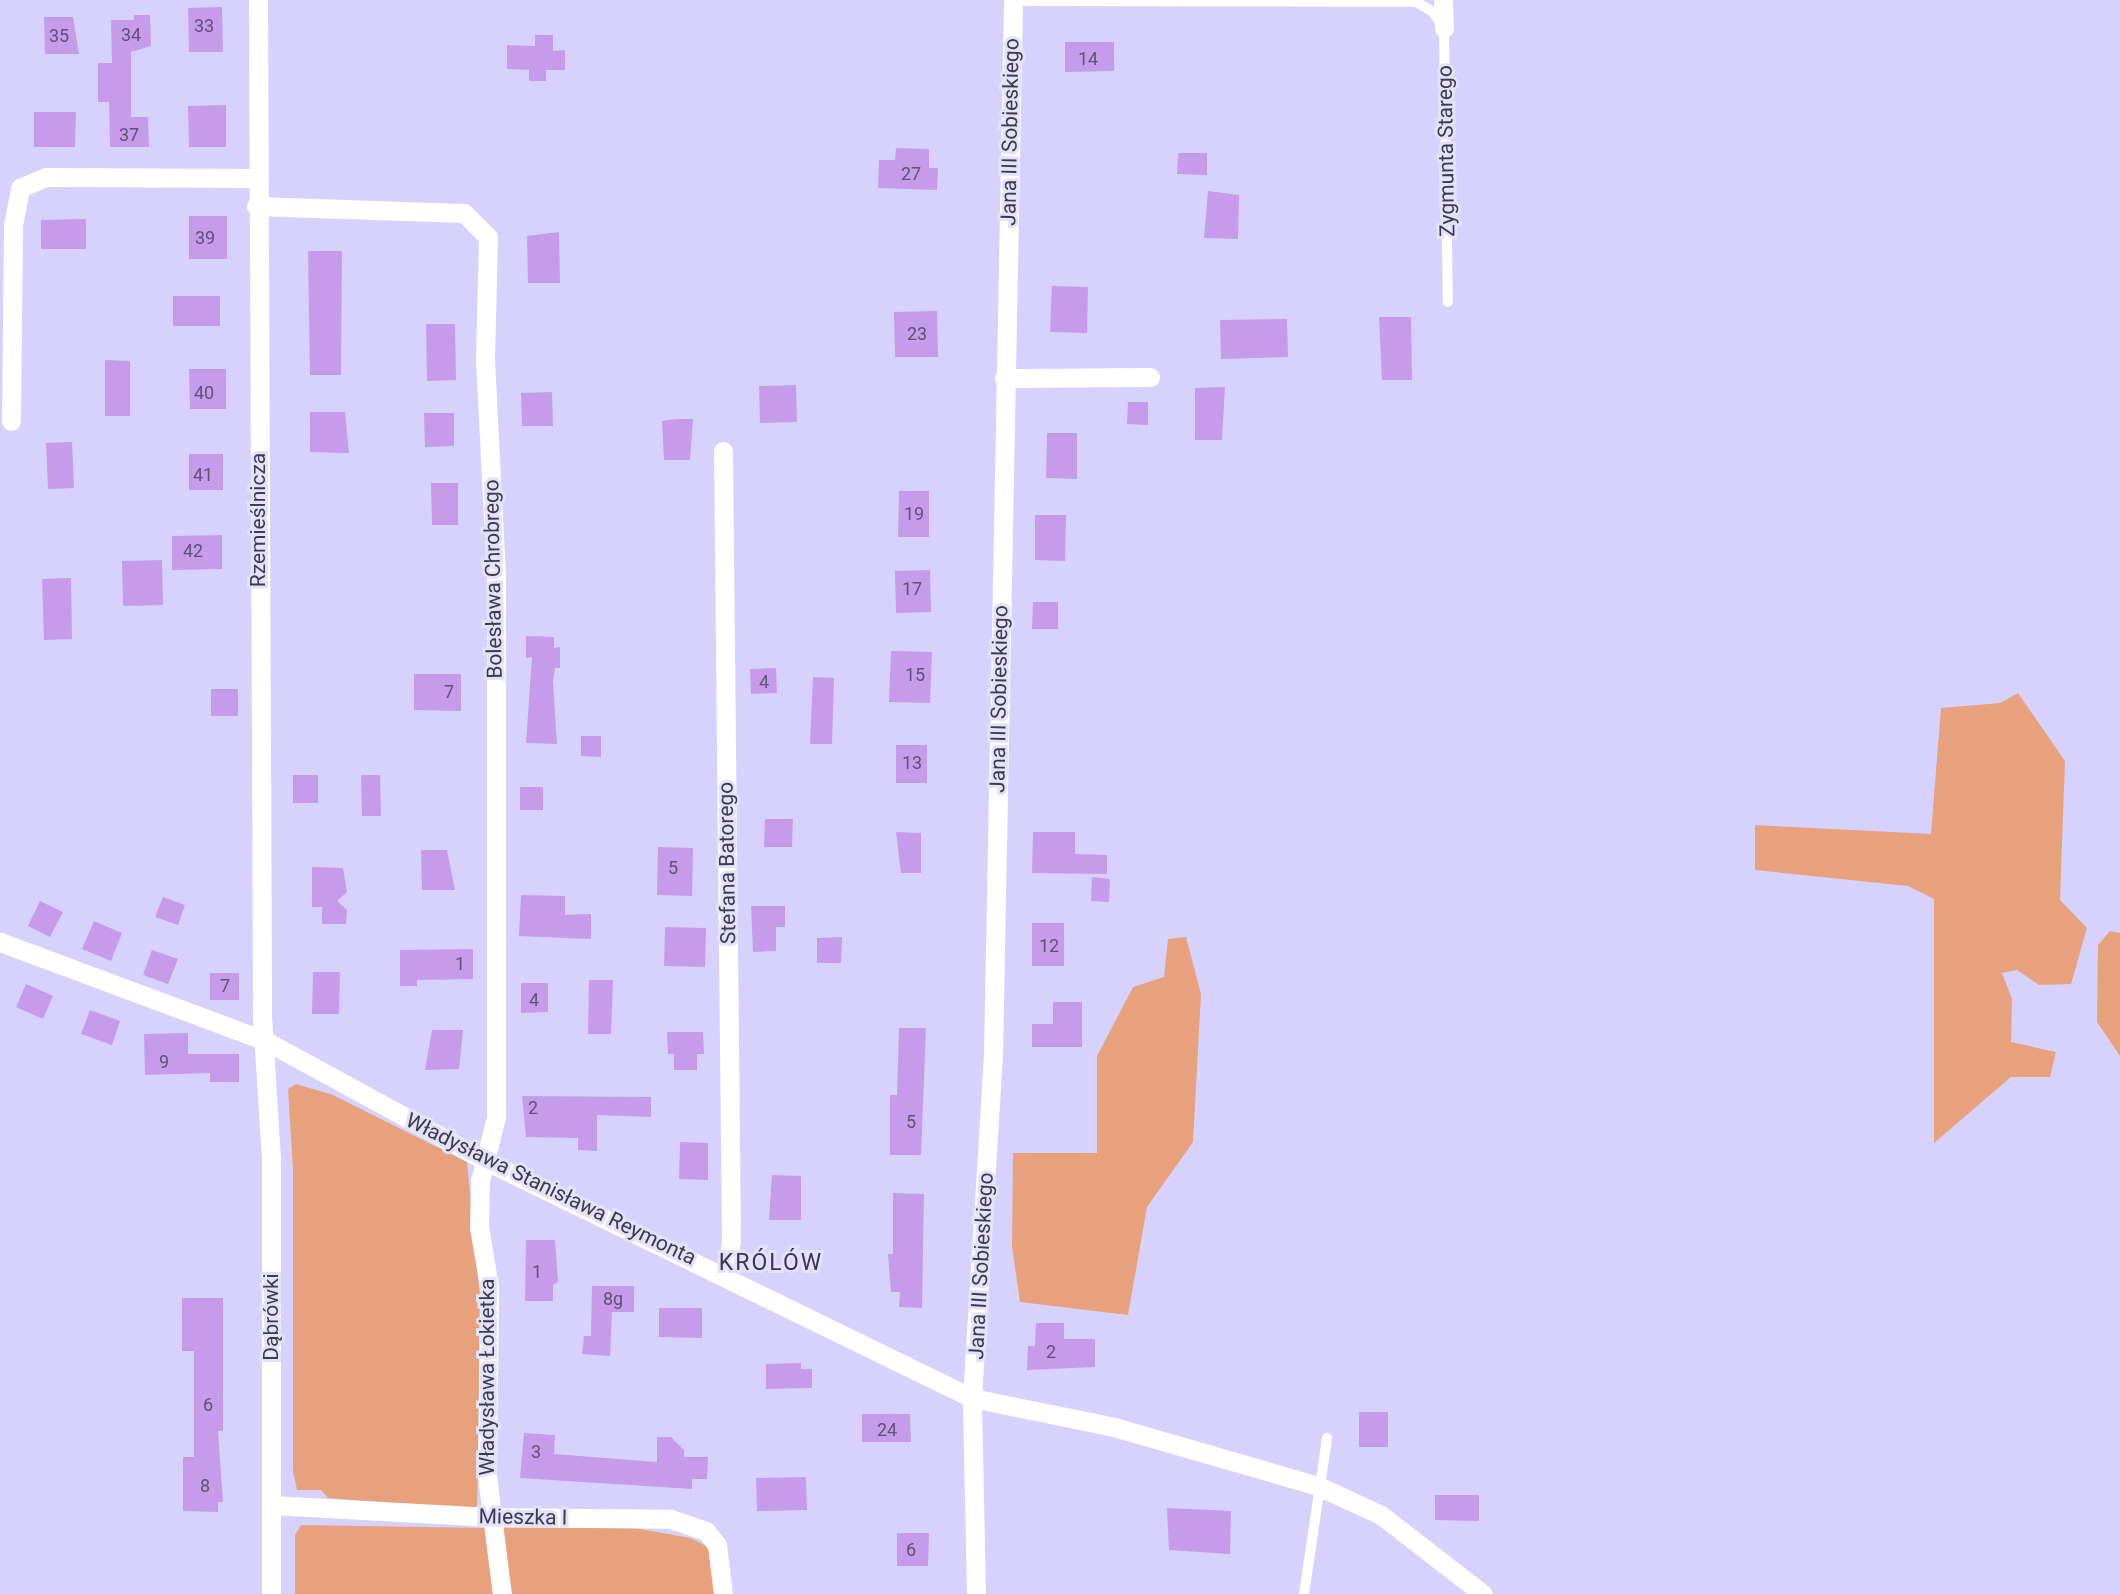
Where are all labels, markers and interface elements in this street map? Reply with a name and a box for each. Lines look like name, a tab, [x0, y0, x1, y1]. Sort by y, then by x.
house number: 33	[194, 15, 214, 37]
house number: 34	[121, 24, 141, 46]
house number: 35	[49, 25, 69, 47]
street label: Jana III Sobieskiego	[996, 38, 1024, 226]
house number: 14	[1078, 48, 1098, 70]
street label: Zygmunta Starego	[1432, 65, 1460, 237]
house number: 37	[119, 124, 139, 146]
house number: 27	[901, 163, 921, 185]
house number: 39	[195, 227, 215, 249]
house number: 23	[907, 323, 927, 345]
house number: 40	[194, 382, 214, 404]
street label: Rzemieślnicza	[245, 453, 271, 587]
house number: 41	[193, 464, 213, 486]
street label: Bolesława Chrobrego	[479, 479, 507, 679]
house number: 19	[904, 503, 924, 525]
house number: 42	[183, 540, 203, 562]
house number: 17	[902, 578, 922, 600]
street label: Jana III Sobieskiego	[985, 605, 1013, 793]
house number: 15	[905, 664, 925, 686]
house number: 4	[759, 671, 769, 693]
house number: 7	[444, 681, 454, 703]
house number: 13	[902, 752, 922, 774]
street label: Stefana Batorego	[713, 782, 741, 944]
house number: 5	[668, 857, 678, 879]
house number: 12	[1039, 935, 1059, 957]
house number: 1	[455, 953, 465, 975]
house number: 7	[220, 975, 230, 997]
house number: 4	[529, 989, 539, 1011]
house number: 9	[159, 1051, 169, 1073]
house number: 2	[528, 1097, 538, 1119]
street label: Władysława Stanisława Reymonta	[402, 1108, 700, 1270]
house number: 5	[906, 1111, 916, 1133]
street label: Jana III Sobieskiego	[964, 1172, 998, 1360]
district label: KRÓLÓW	[720, 1249, 822, 1277]
house number: 1	[532, 1261, 542, 1283]
street label: Dąbrówki	[258, 1273, 284, 1361]
street label: Władysława Łokietka	[474, 1279, 500, 1475]
house number: 8g	[603, 1288, 623, 1310]
house number: 2	[1046, 1341, 1056, 1363]
house number: 6	[203, 1394, 213, 1416]
house number: 24	[877, 1419, 897, 1441]
house number: 3	[531, 1441, 541, 1463]
house number: 8	[200, 1475, 210, 1497]
street label: Mieszka I	[478, 1504, 568, 1530]
house number: 6	[906, 1539, 916, 1561]

